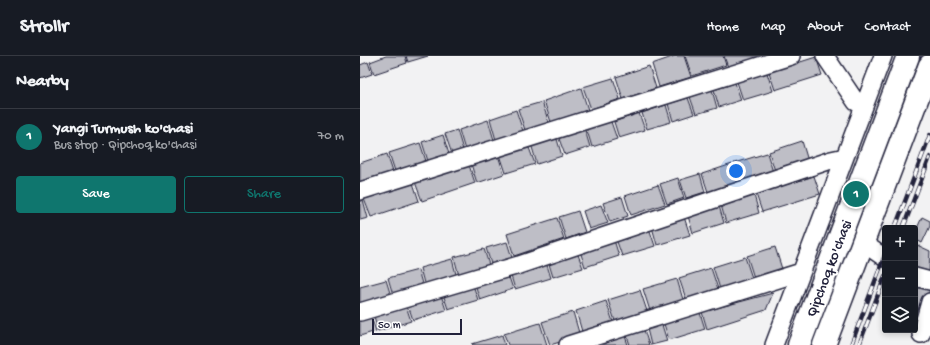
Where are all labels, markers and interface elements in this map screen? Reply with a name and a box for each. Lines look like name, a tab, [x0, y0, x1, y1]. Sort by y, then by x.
text: Strollr	[20, 16, 68, 39]
text: Home	[707, 19, 739, 36]
text: Map	[761, 19, 785, 36]
text: About	[807, 19, 843, 36]
text: Contact	[865, 19, 910, 36]
text: Nearby	[16, 72, 69, 92]
text: Yangi Turmush ko'chasi	[54, 120, 193, 138]
text: 1	[26, 129, 32, 144]
text: 70 m	[318, 129, 344, 144]
text: Bus stop · Qipchoq ko'chasi	[54, 138, 197, 153]
your location	[726, 161, 746, 181]
button: Save	[16, 176, 176, 213]
button: Share	[184, 176, 344, 213]
pin: 1	[843, 179, 869, 209]
street label: Qipchoq ko'chasi	[803, 218, 857, 320]
map controls	[882, 225, 918, 333]
button: +	[882, 225, 918, 261]
button: −	[882, 261, 918, 297]
button: layers	[882, 297, 918, 333]
scale bar	[372, 317, 462, 336]
text: 50 m	[378, 320, 400, 332]

